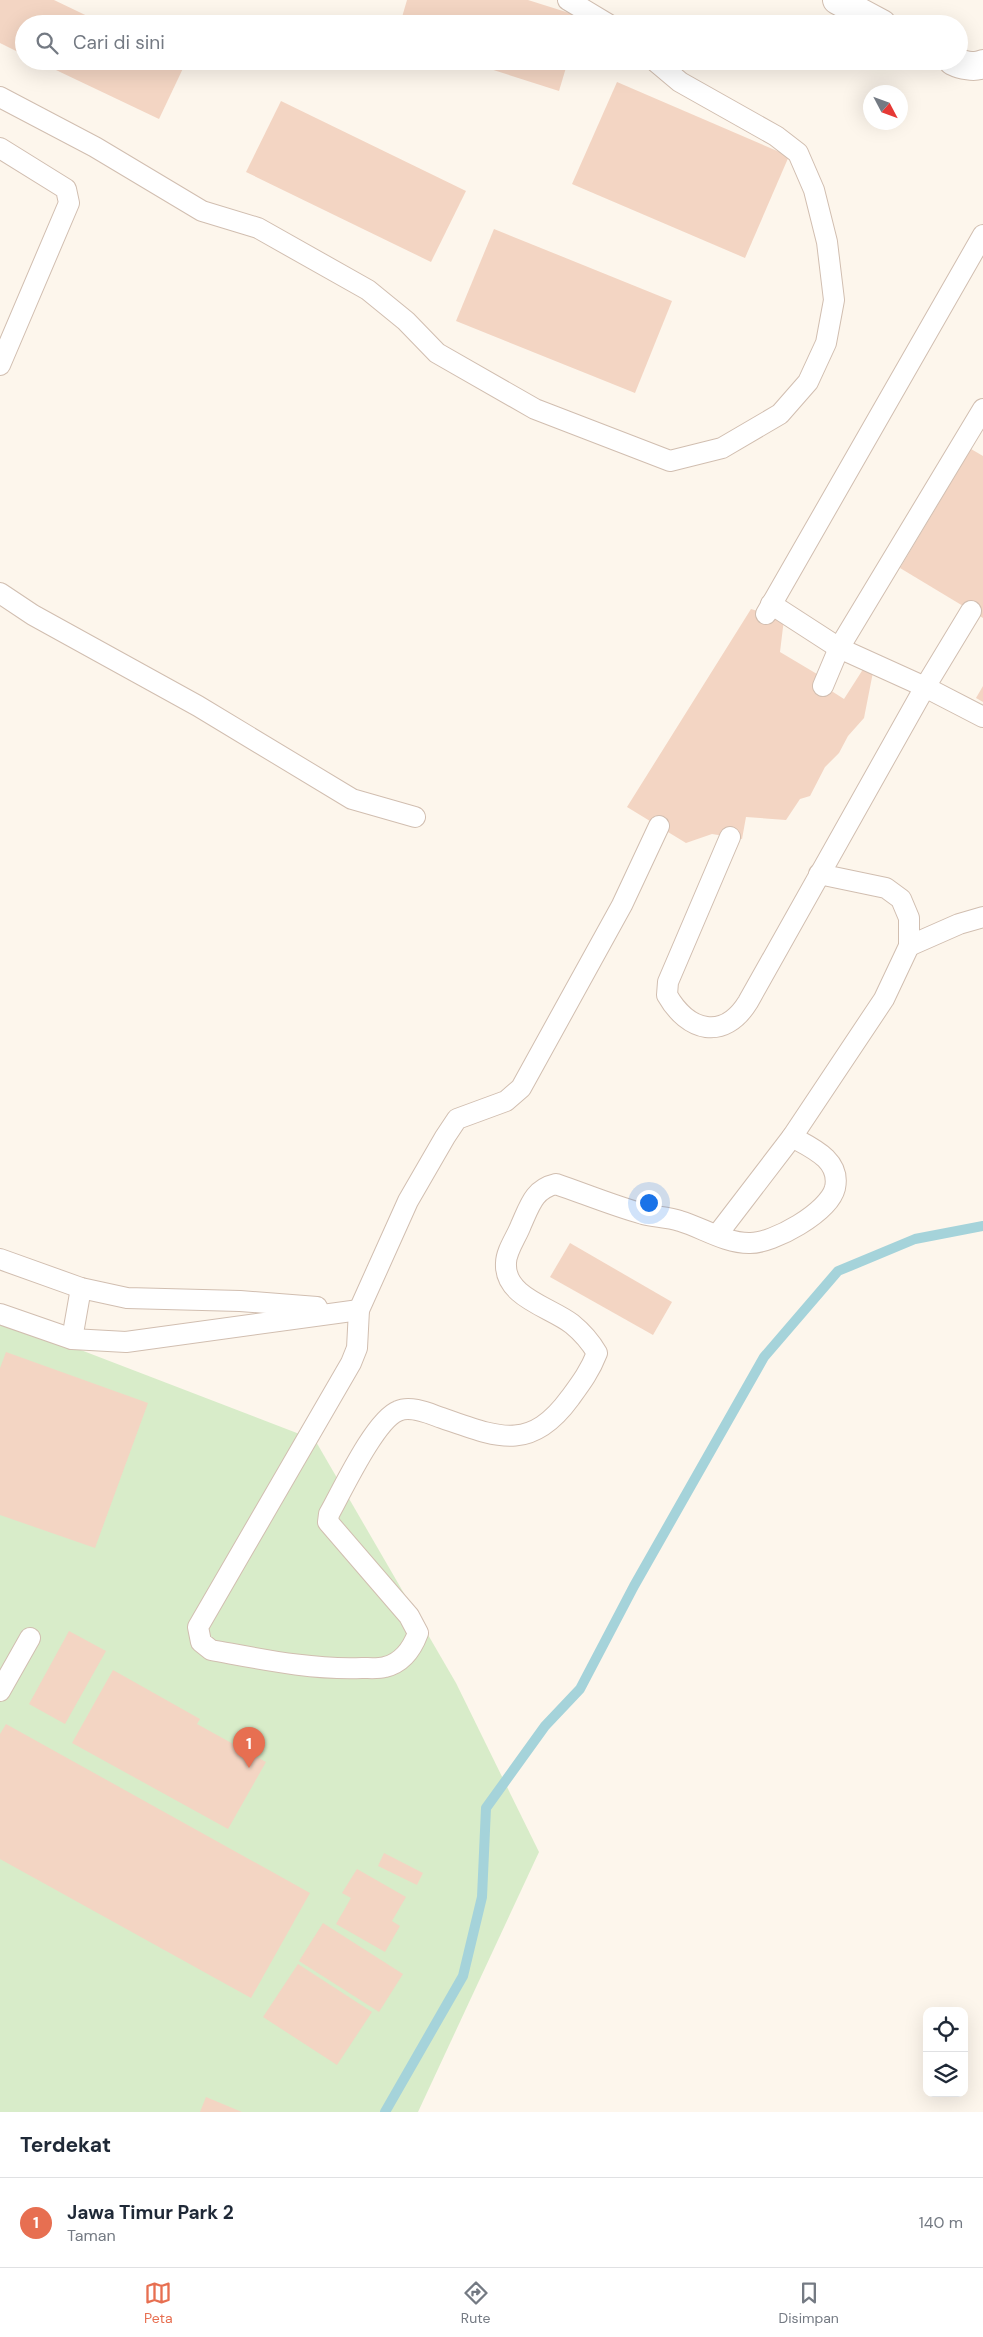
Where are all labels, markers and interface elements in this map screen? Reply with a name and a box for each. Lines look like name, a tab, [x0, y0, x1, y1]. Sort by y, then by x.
search box	[15, 15, 968, 70]
icon: search	[33, 29, 61, 57]
text: Cari di sini	[73, 30, 165, 55]
north arrow	[863, 85, 908, 130]
your location	[636, 1190, 662, 1216]
pin: 1	[233, 1727, 265, 1768]
map controls	[923, 2007, 968, 2097]
button: locate	[923, 2007, 968, 2052]
button: layers	[923, 2052, 968, 2097]
text: Terdekat	[20, 2131, 111, 2159]
text: Jawa Timur Park 2	[67, 2200, 234, 2225]
text: 1	[33, 2212, 39, 2233]
text: 140 m	[919, 2212, 963, 2233]
text: Taman	[67, 2225, 116, 2246]
tab: Peta	[144, 2279, 173, 2327]
tab: Rute	[461, 2279, 490, 2327]
tab: Disimpan	[779, 2279, 839, 2327]

